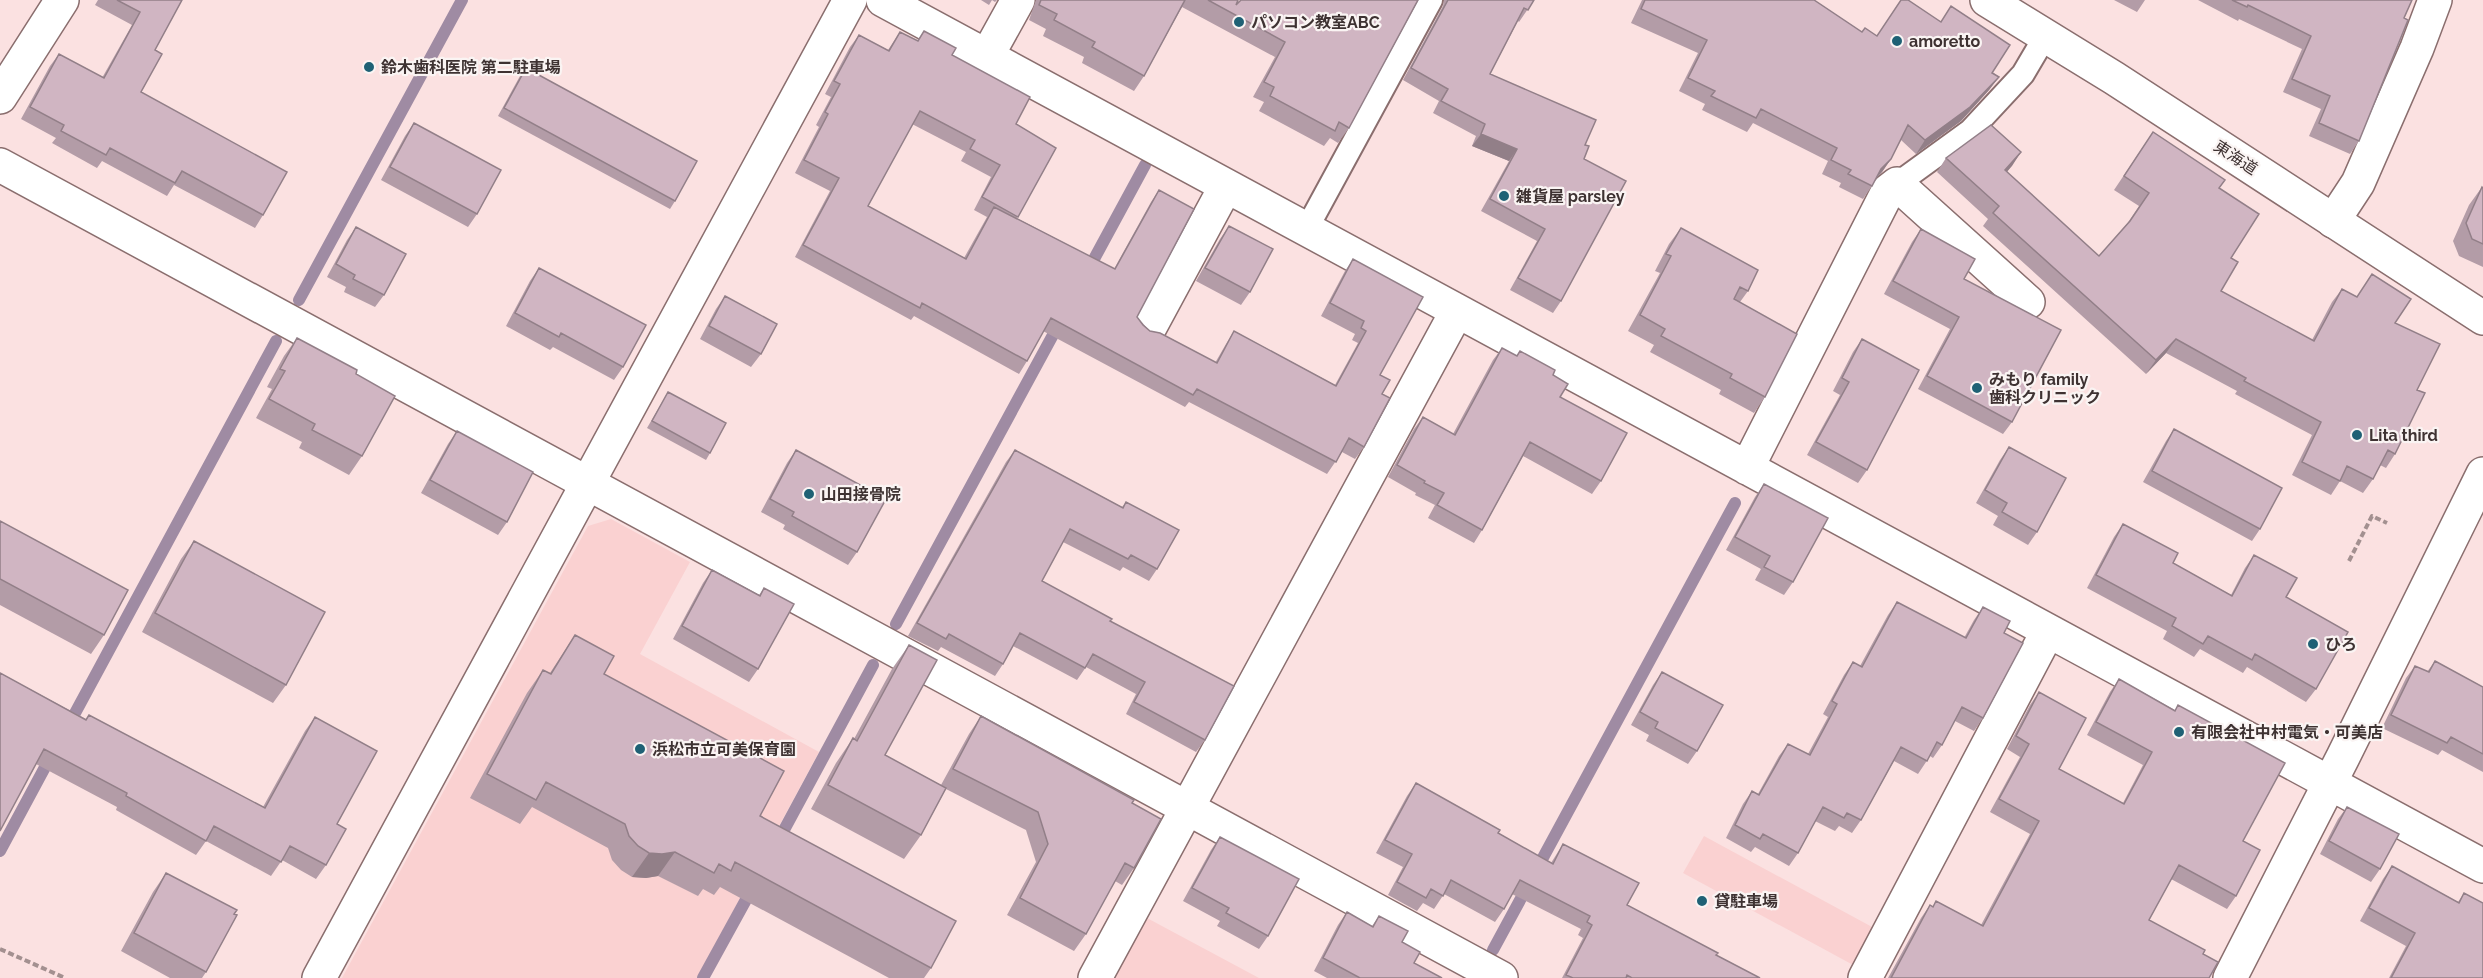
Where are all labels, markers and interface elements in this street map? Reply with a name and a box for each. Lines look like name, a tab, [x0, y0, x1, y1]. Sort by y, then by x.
place label: パソコン教室ABC	[1251, 13, 1380, 32]
marker: パソコン教室ABC	[1232, 15, 1246, 29]
place label: amoretto	[1909, 32, 1981, 51]
marker: amoretto	[1890, 34, 1904, 48]
place label: 鈴木歯科医院 第二駐車場	[381, 58, 561, 77]
marker: 鈴木歯科医院 第二駐車場	[362, 60, 376, 74]
street label: 東海道	[2210, 136, 2261, 178]
place label: 雑貨屋 parsley	[1516, 187, 1625, 206]
marker: 雑貨屋 parsley	[1497, 189, 1511, 203]
place label: みもり family 歯科クリニック	[1989, 370, 2101, 407]
marker: みもり family 歯科クリニック	[1970, 381, 1984, 395]
place label: Lita third	[2369, 426, 2438, 445]
marker: Lita third	[2350, 428, 2364, 442]
place label: 山田接骨院	[821, 485, 901, 504]
marker: 山田接骨院	[802, 487, 816, 501]
place label: ひろ	[2325, 635, 2357, 654]
marker: ひろ	[2306, 637, 2320, 651]
place label: 有限会社中村電気・可美店	[2191, 723, 2383, 742]
marker: 有限会社中村電気・可美店	[2172, 725, 2186, 739]
place label: 浜松市立可美保育園	[652, 740, 796, 759]
marker: 浜松市立可美保育園	[633, 742, 647, 756]
place label: 貸駐車場	[1714, 892, 1778, 911]
marker: 貸駐車場	[1695, 894, 1709, 908]

